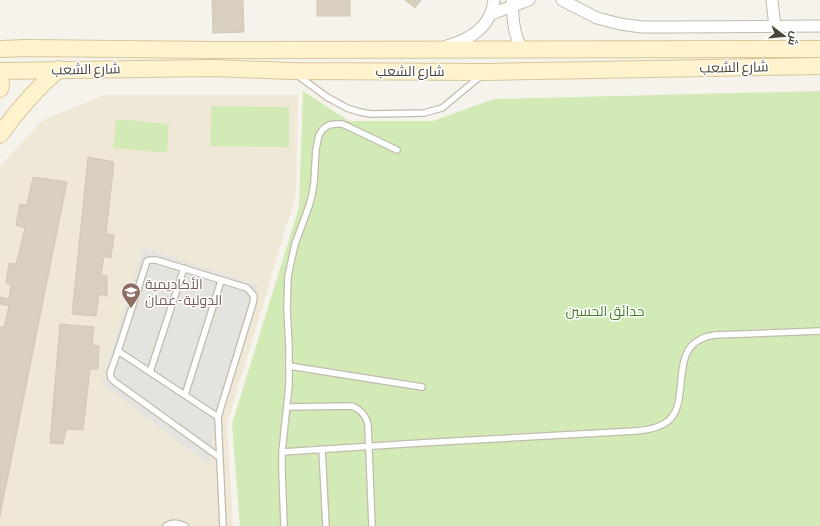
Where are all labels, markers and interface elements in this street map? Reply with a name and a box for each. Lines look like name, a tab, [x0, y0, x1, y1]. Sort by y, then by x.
north arrow	[764, 16, 804, 56]
text: ش	[785, 30, 801, 47]
street label: شارع الشعب	[699, 58, 769, 77]
street label: شارع الشعب	[51, 60, 121, 79]
street label: شارع الشعب	[375, 63, 445, 80]
place label: الأكاديمية الدولية - عمان	[145, 276, 222, 308]
school or university icon: الأكاديمية الدولية - عمان	[120, 281, 142, 309]
park label: حدائق الحسين	[565, 303, 645, 320]

